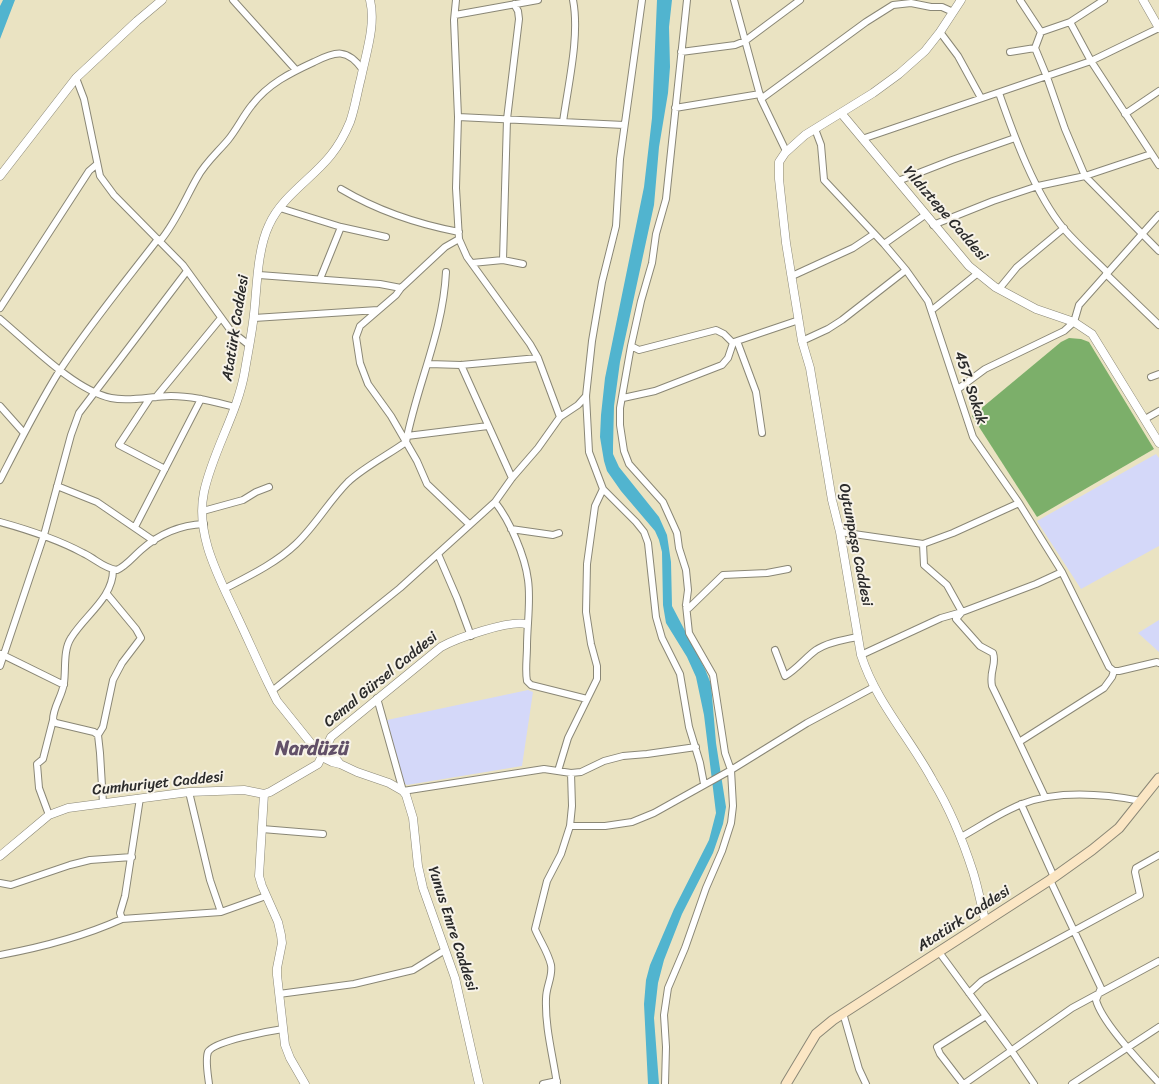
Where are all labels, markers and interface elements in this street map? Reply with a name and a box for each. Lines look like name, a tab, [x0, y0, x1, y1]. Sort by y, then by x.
street label: Yıldıztepe Caddesi	[899, 163, 991, 265]
street label: Atatürk Caddesi	[219, 274, 253, 382]
street label: 457. Sokak	[950, 349, 990, 427]
street label: Oytunpaşa Caddesi	[834, 482, 876, 608]
street label: Cemal Gürsel Caddesi	[320, 629, 442, 731]
district label: Nardüzü	[275, 738, 349, 762]
street label: Cumhuriyet Caddesi	[92, 768, 224, 800]
street label: Yunus Emre Caddesi	[423, 864, 481, 994]
street label: Atatürk Caddesi	[914, 882, 1014, 956]

